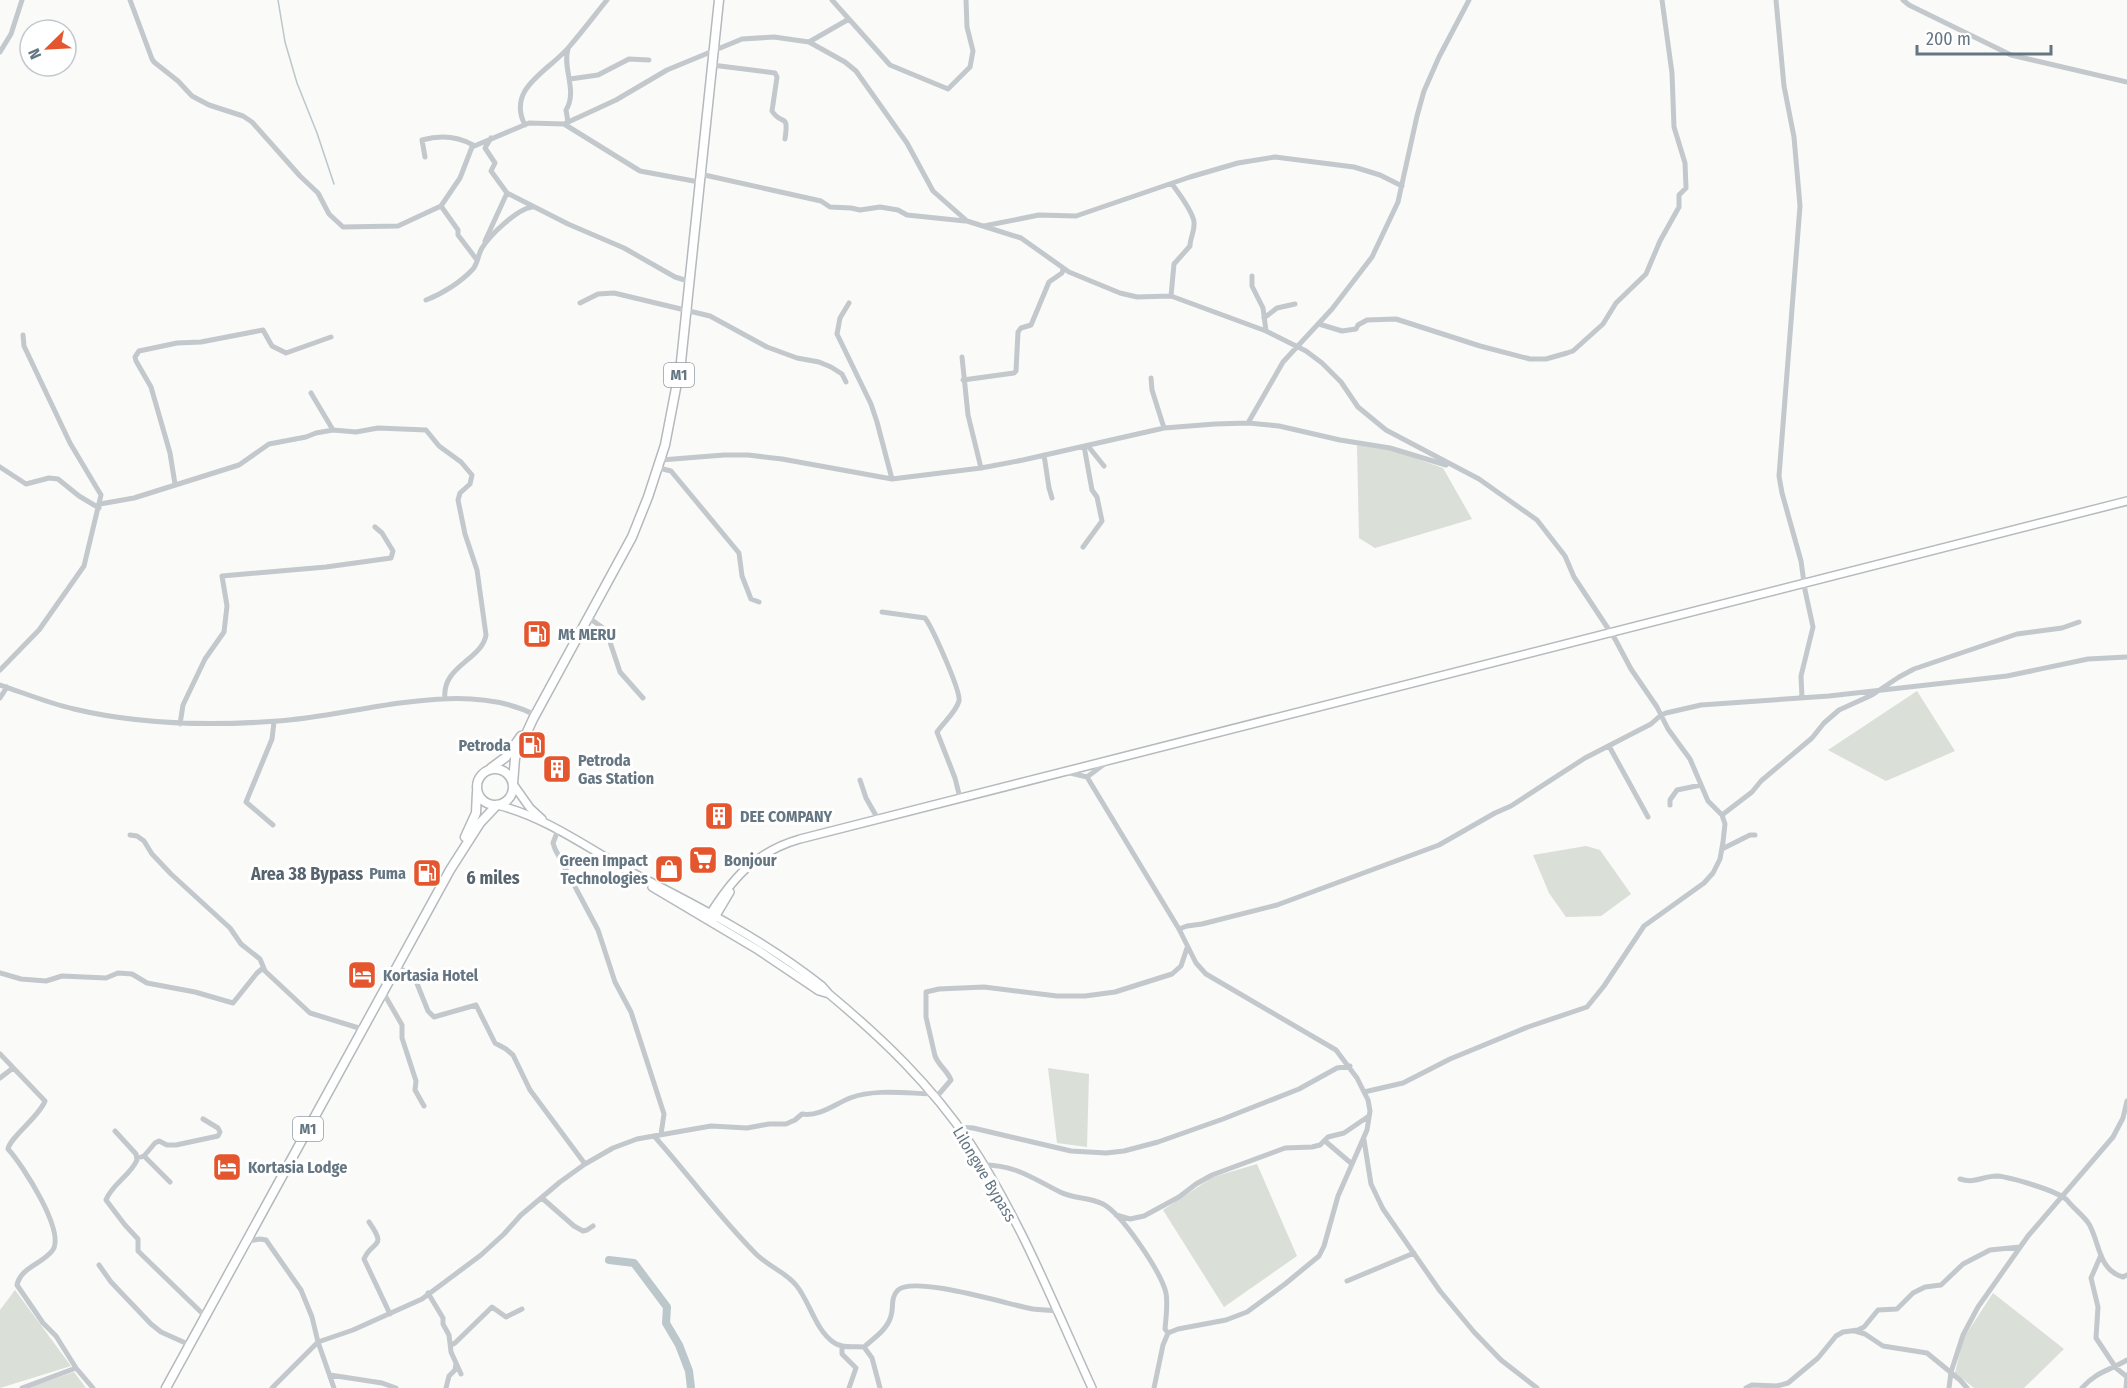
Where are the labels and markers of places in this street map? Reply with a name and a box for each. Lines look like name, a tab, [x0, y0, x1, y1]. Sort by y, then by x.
fuel station icon: Mt MERU	[521, 618, 553, 650]
place label: Mt MERU	[558, 625, 616, 644]
fuel station icon: Petroda	[516, 729, 548, 761]
place label: Petroda	[458, 736, 511, 755]
place label: Petroda Gas Station	[578, 751, 654, 788]
building icon: Petroda Gas Station	[541, 753, 573, 785]
building icon: DEE COMPANY	[703, 800, 735, 832]
place label: DEE COMPANY	[740, 807, 833, 826]
supermarket icon: Bonjour	[687, 844, 719, 876]
place label: Green Impact Technologies	[560, 851, 648, 888]
place label: Bonjour	[724, 851, 777, 870]
shop icon: Green Impact Technologies	[653, 853, 685, 885]
fuel station icon: Puma	[411, 857, 443, 889]
place label: Puma	[369, 864, 406, 883]
hotel icon: Kortasia Hotel	[346, 959, 378, 991]
place label: Kortasia Hotel	[383, 966, 479, 985]
hotel icon: Kortasia Lodge	[211, 1151, 243, 1183]
place label: Kortasia Lodge	[248, 1158, 347, 1177]

